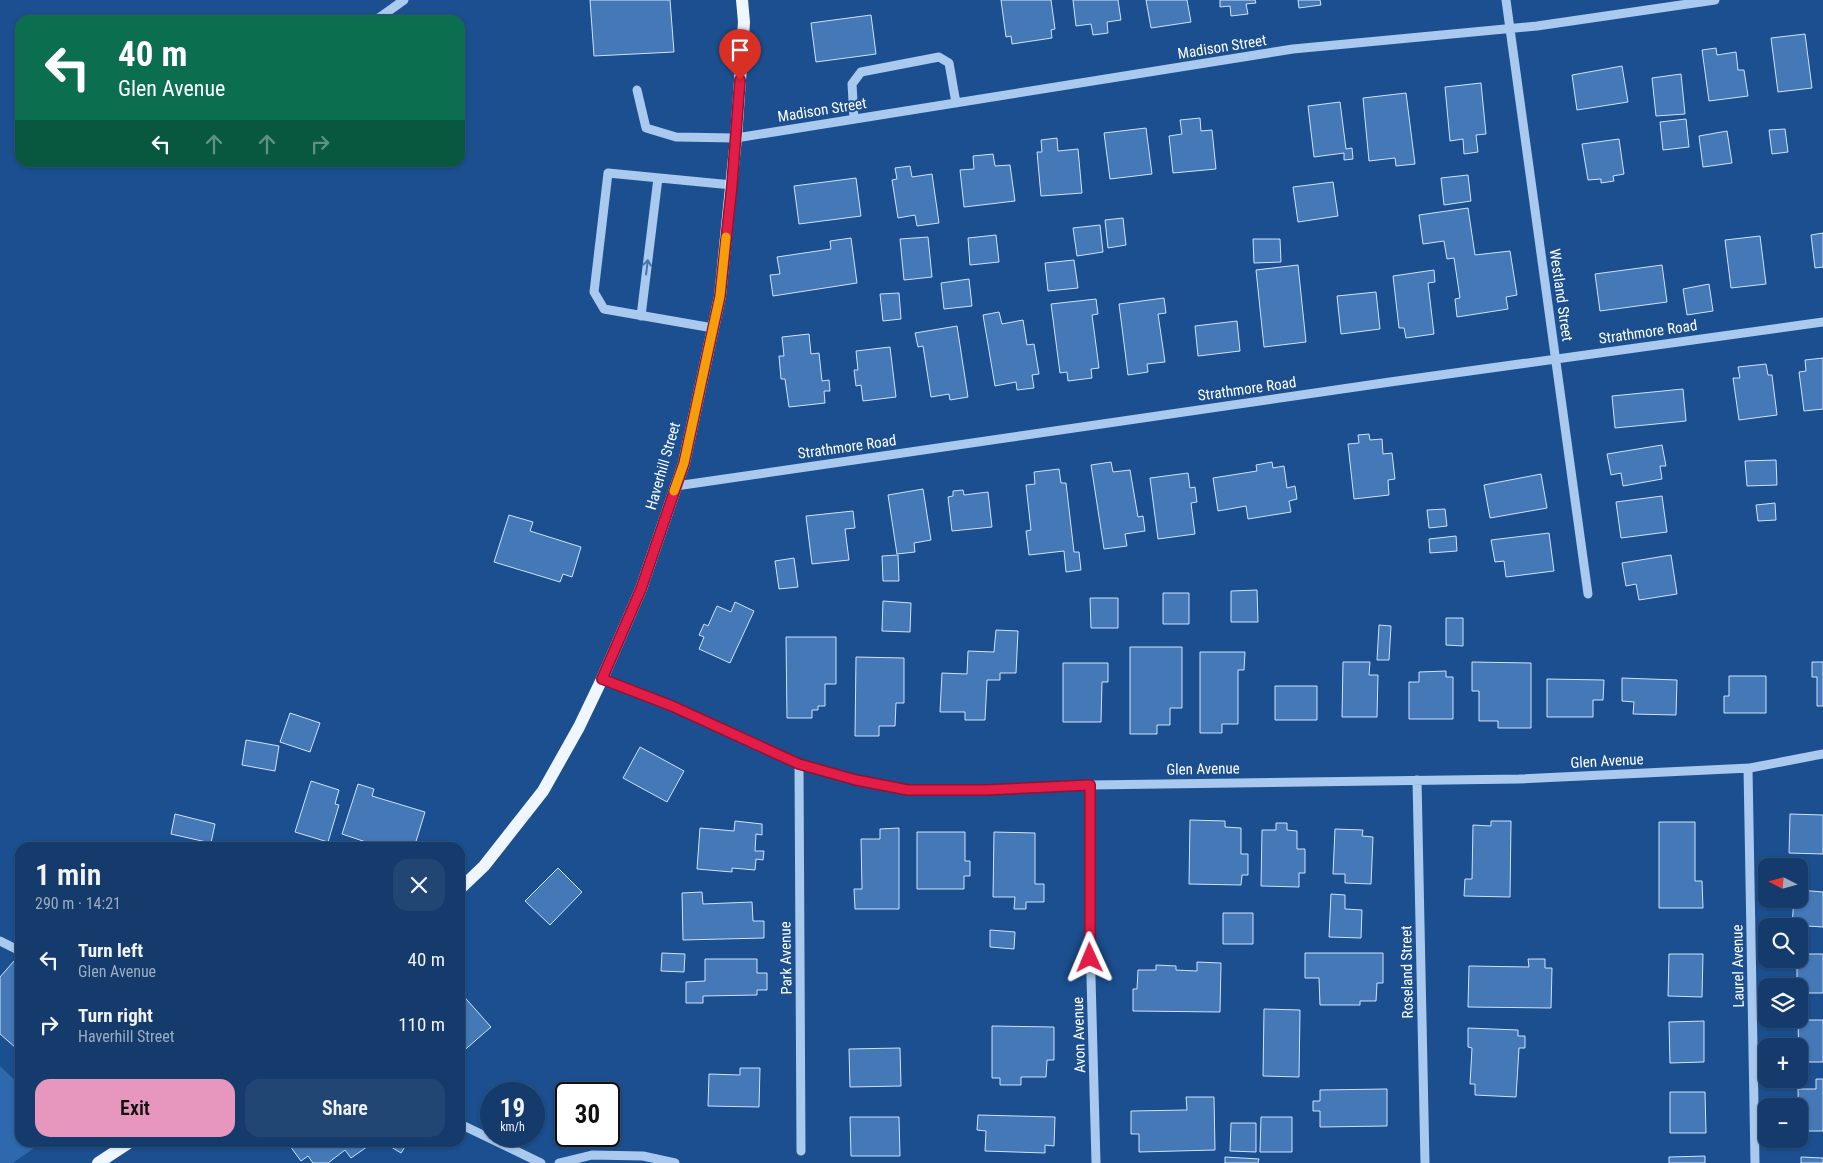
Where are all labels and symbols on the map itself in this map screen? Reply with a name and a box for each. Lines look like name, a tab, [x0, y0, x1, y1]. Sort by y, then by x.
pin	[719, 29, 761, 80]
street label: Madison Street	[1176, 31, 1268, 63]
street label: Madison Street	[776, 94, 868, 126]
street label: Westland Street	[1546, 247, 1576, 343]
one-way arrow	[642, 260, 652, 276]
street label: Strathmore Road	[1598, 316, 1698, 348]
street label: Strathmore Road	[1197, 373, 1297, 405]
street label: Haverhill Street	[642, 420, 684, 512]
street label: Strathmore Road	[797, 431, 897, 463]
street label: Glen Avenue	[1570, 750, 1644, 772]
street label: Glen Avenue	[1166, 759, 1240, 779]
north arrow	[1758, 858, 1808, 908]
street label: Park Avenue	[776, 921, 796, 995]
street label: Laurel Avenue	[1728, 924, 1748, 1008]
street label: Roseland Street	[1397, 925, 1417, 1019]
position arrow	[1063, 931, 1115, 983]
street label: Avon Avenue	[1069, 997, 1089, 1073]
speed limit sign: 30	[555, 1082, 620, 1147]

